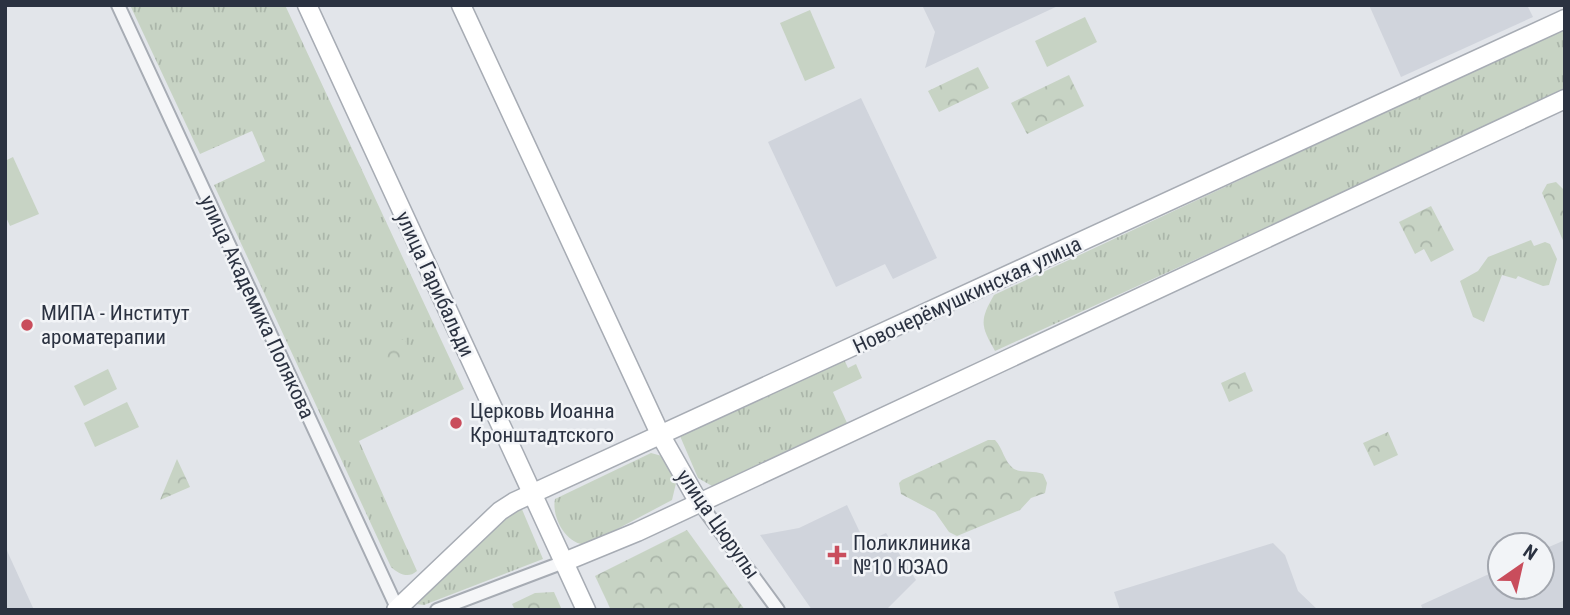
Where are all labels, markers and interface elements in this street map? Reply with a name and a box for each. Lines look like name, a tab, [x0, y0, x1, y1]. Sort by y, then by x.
street label: улица Академика Полякова	[195, 192, 319, 422]
street label: улица Гарибальди	[391, 207, 479, 361]
street label: Новочерёмушкинская улица	[849, 232, 1085, 358]
place label: МИПА - Институт ароматерапии	[41, 301, 190, 349]
marker: МИПА - Институт ароматерапии	[19, 317, 35, 333]
place label: Церковь Иоанна Кронштадтского	[470, 399, 615, 447]
marker: Церковь Иоанна Кронштадтского	[448, 415, 464, 431]
street label: улица Цюрупы	[672, 465, 764, 583]
place label: Поликлиника №10 ЮЗАО	[853, 531, 971, 579]
north arrow	[1486, 531, 1556, 601]
text: N	[1519, 540, 1541, 565]
marker: Поликлиника №10 ЮЗАО	[827, 545, 847, 565]

